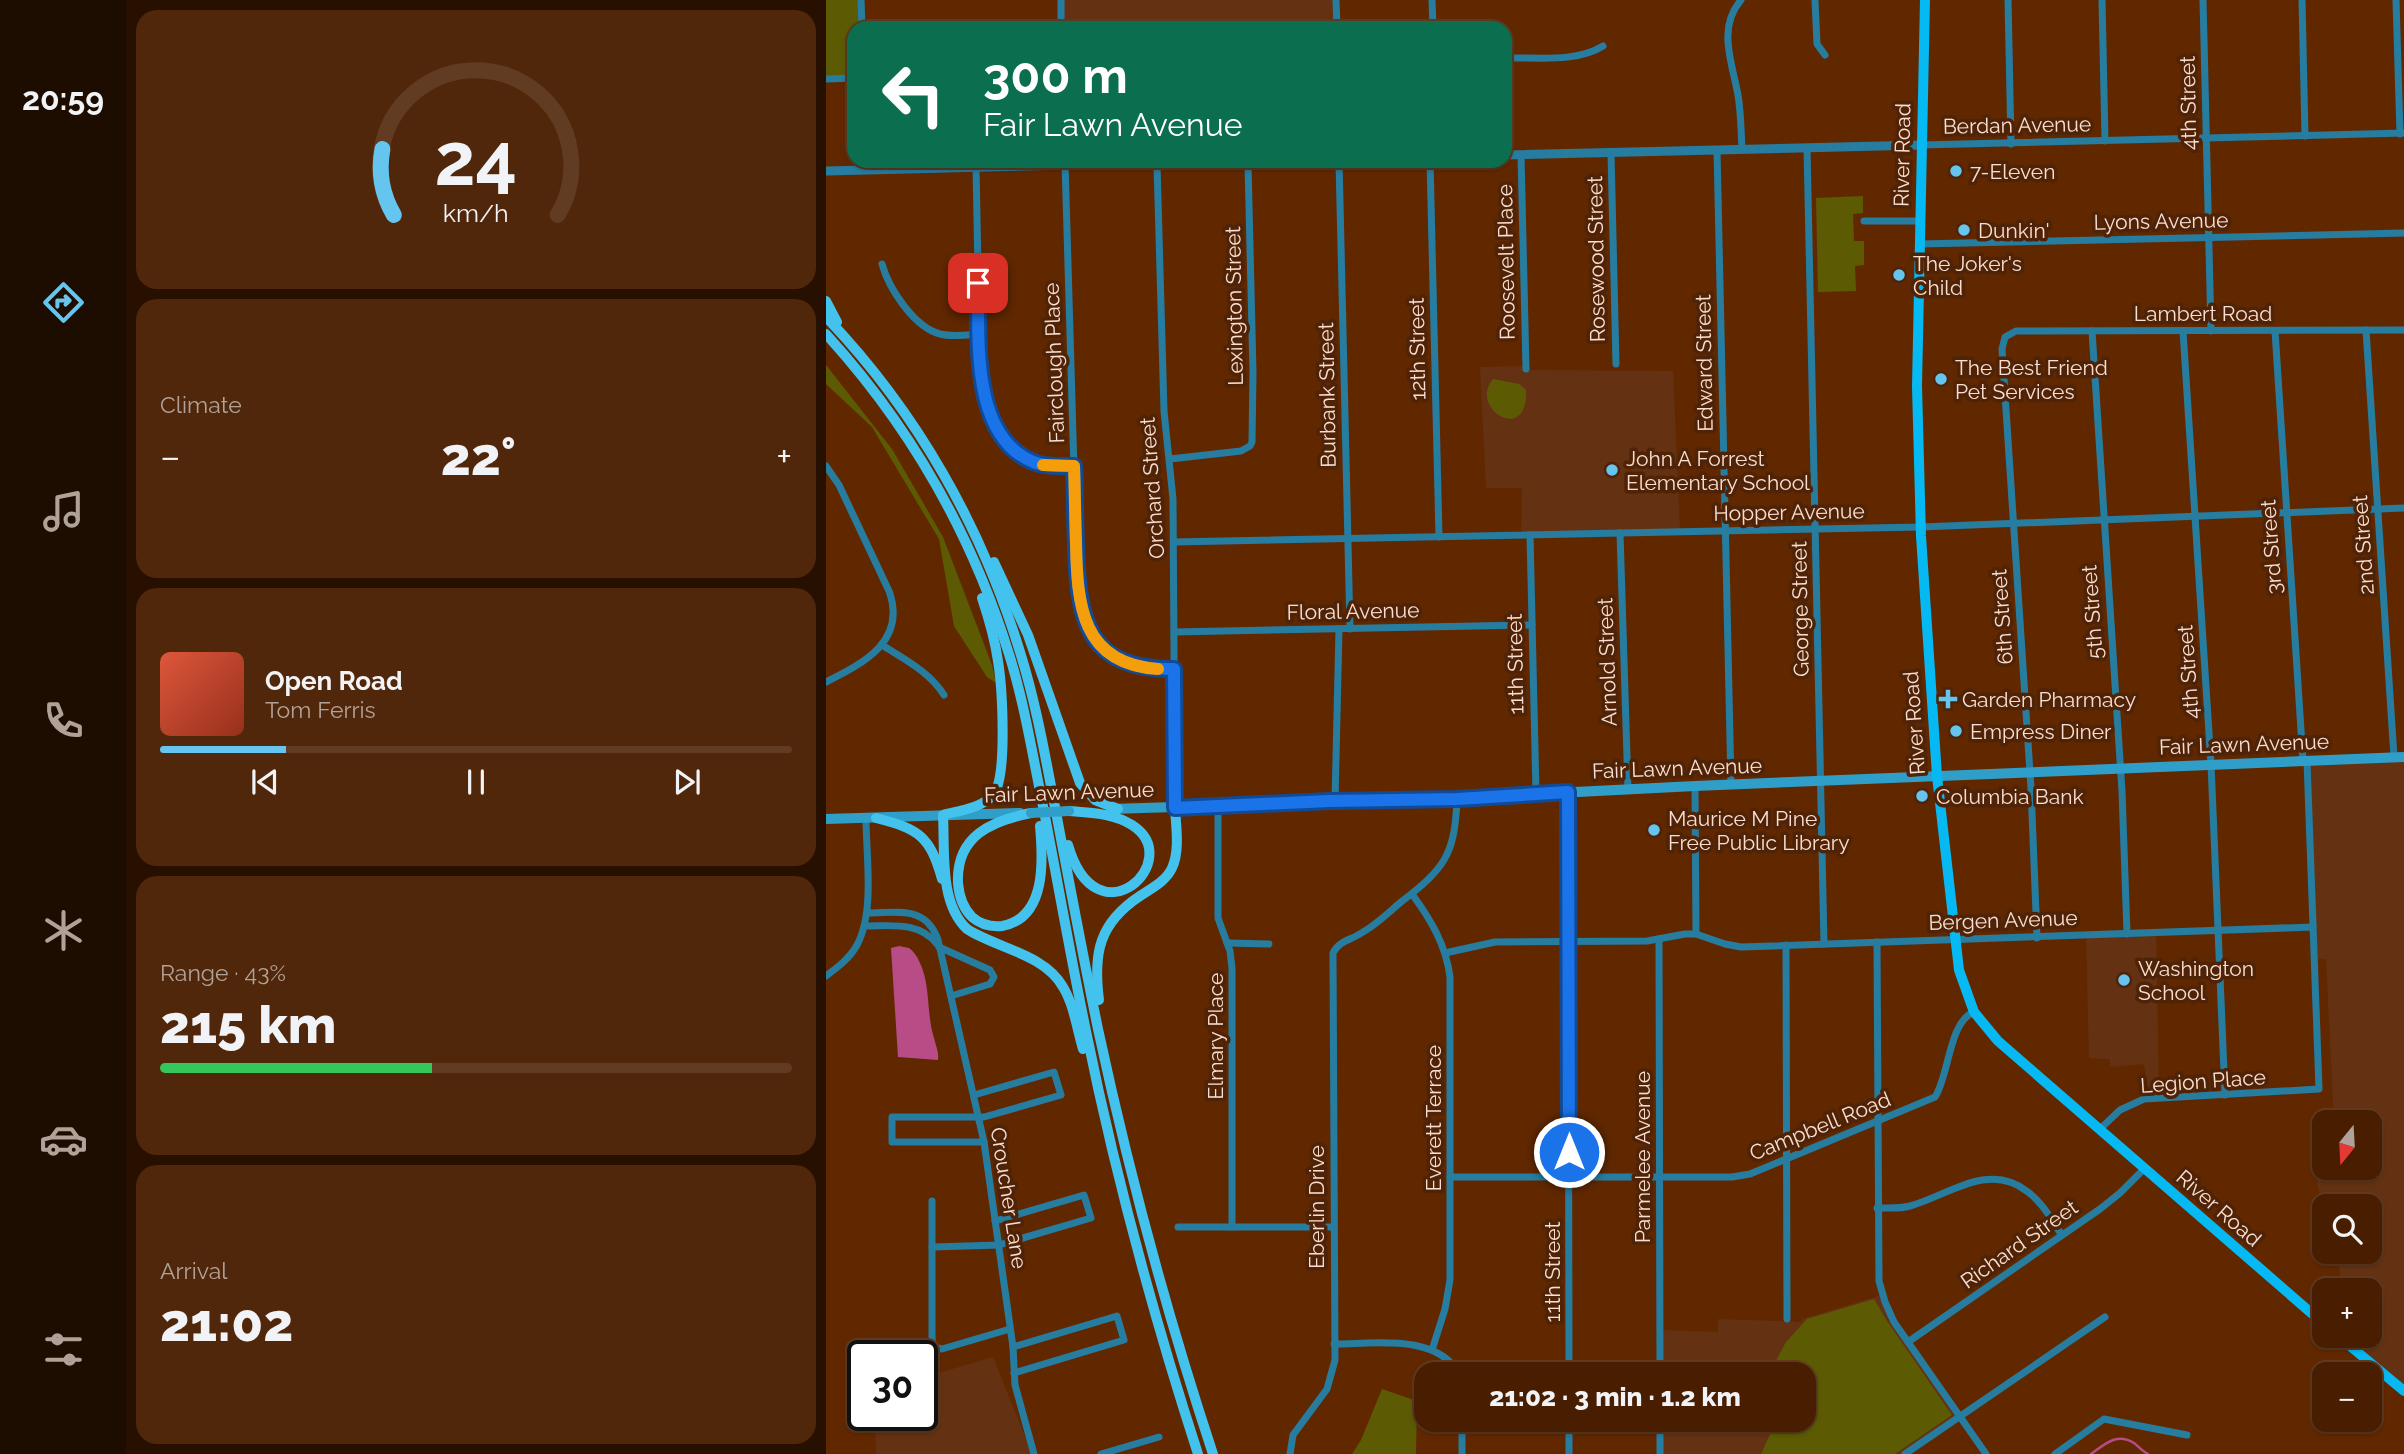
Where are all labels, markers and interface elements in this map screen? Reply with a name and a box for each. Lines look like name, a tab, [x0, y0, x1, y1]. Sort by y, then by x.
text: 300 m	[983, 47, 1128, 104]
icon: left	[868, 49, 959, 140]
street label: 4th Street	[2175, 56, 2201, 150]
text: 20:59	[22, 80, 104, 117]
street label: River Road	[1889, 103, 1915, 207]
text: Fair Lawn Avenue	[983, 106, 1243, 143]
street label: Berdan Avenue	[1943, 111, 2091, 139]
text: 24	[435, 118, 517, 203]
place label: 7-Eleven	[1970, 159, 2055, 184]
marker: 7-Eleven	[1948, 163, 1964, 179]
street label: Rosewood Street	[1582, 176, 1610, 342]
street label: Roosevelt Place	[1492, 184, 1520, 340]
text: km/h	[443, 198, 509, 228]
street label: Lyons Avenue	[2093, 207, 2229, 235]
place label: Dunkin'	[1978, 218, 2050, 243]
marker: Dunkin'	[1956, 222, 1972, 238]
street label: Lexington Street	[1220, 226, 1248, 386]
place label: The Joker's Child	[1913, 251, 2022, 300]
pin	[948, 253, 1008, 313]
icon: arrive	[959, 264, 997, 302]
marker: The Joker's Child	[1891, 267, 1907, 283]
icon: directions	[39, 278, 88, 327]
street label: Fairclough Place	[1039, 282, 1069, 444]
street label: Edward Street	[1690, 294, 1718, 432]
street label: 12th Street	[1404, 297, 1430, 401]
street label: Lambert Road	[2134, 301, 2272, 326]
street label: Burbank Street	[1313, 322, 1341, 468]
place label: The Best Friend Pet Services	[1955, 355, 2108, 404]
marker: The Best Friend Pet Services	[1933, 371, 1949, 387]
text: Climate	[160, 391, 242, 418]
street label: Orchard Street	[1135, 416, 1169, 560]
text: 22°	[441, 426, 516, 487]
text: −	[160, 434, 180, 479]
text: +	[776, 434, 792, 479]
place label: John A Forrest Elementary School	[1626, 446, 1810, 495]
marker: John A Forrest Elementary School	[1604, 462, 1620, 478]
icon: music	[39, 487, 88, 536]
street label: 2nd Street	[2347, 494, 2379, 596]
street label: Hopper Avenue	[1713, 498, 1865, 526]
street label: 3rd Street	[2255, 499, 2287, 595]
street label: George Street	[1786, 541, 1814, 677]
street label: 5th Street	[2076, 564, 2108, 660]
street label: 6th Street	[1986, 568, 2018, 666]
street label: Floral Avenue	[1286, 597, 1420, 625]
street label: Arnold Street	[1592, 597, 1622, 727]
street label: 11th Street	[1502, 613, 1528, 715]
street label: 4th Street	[2172, 624, 2204, 720]
text: Open Road	[265, 666, 403, 696]
street label: River Road	[1898, 670, 1930, 776]
place label: Garden Pharmacy	[1962, 687, 2136, 712]
marker: Garden Pharmacy	[1940, 691, 1956, 707]
icon: phone	[39, 696, 88, 745]
text: Tom Ferris	[265, 696, 376, 723]
place label: Empress Diner	[1970, 719, 2112, 744]
marker: Empress Diner	[1948, 723, 1964, 739]
street label: Fair Lawn Avenue	[2158, 729, 2330, 759]
street label: Fair Lawn Avenue	[1591, 753, 1763, 783]
icon: previous	[246, 763, 284, 801]
icon: pause	[457, 763, 495, 801]
icon: next	[668, 763, 706, 801]
street label: Fair Lawn Avenue	[983, 777, 1155, 807]
place label: Columbia Bank	[1936, 784, 2084, 809]
marker: Columbia Bank	[1914, 788, 1930, 804]
place label: Maurice M Pine Free Public Library	[1668, 806, 1850, 855]
marker: Maurice M Pine Free Public Library	[1646, 822, 1662, 838]
street label: Bergen Avenue	[1928, 905, 2078, 935]
icon: climate	[39, 906, 88, 955]
place label: Washington School	[2138, 956, 2254, 1005]
text: Range · 43%	[160, 959, 286, 986]
marker: Washington School	[2116, 972, 2132, 988]
street label: Elmary Place	[1203, 973, 1228, 1099]
text: 215 km	[160, 994, 336, 1055]
street label: Everett Terrace	[1421, 1045, 1446, 1191]
street label: Legion Place	[2139, 1064, 2267, 1098]
street label: Parmelee Avenue	[1630, 1071, 1655, 1243]
street label: Campbell Road	[1746, 1086, 1894, 1166]
north arrow	[2312, 1110, 2382, 1180]
map controls	[2312, 1110, 2382, 1432]
icon: car	[39, 1115, 88, 1164]
position arrow	[1532, 1115, 1606, 1189]
street label: Croucher Lane	[985, 1125, 1033, 1271]
street label: Eberlin Drive	[1304, 1145, 1329, 1269]
street label: River Road	[2172, 1164, 2266, 1252]
street label: Richard Street	[1956, 1194, 2082, 1294]
button: search	[2312, 1194, 2382, 1264]
street label: 11th Street	[1540, 1222, 1565, 1322]
text: Arrival	[160, 1257, 227, 1284]
button: +	[2312, 1278, 2382, 1348]
text: 21:02	[160, 1292, 293, 1353]
icon: filters	[39, 1325, 88, 1374]
speed limit sign: 30	[847, 1340, 938, 1431]
button: −	[2312, 1362, 2382, 1432]
text: 21:02 · 3 min · 1.2 km	[1489, 1382, 1741, 1412]

